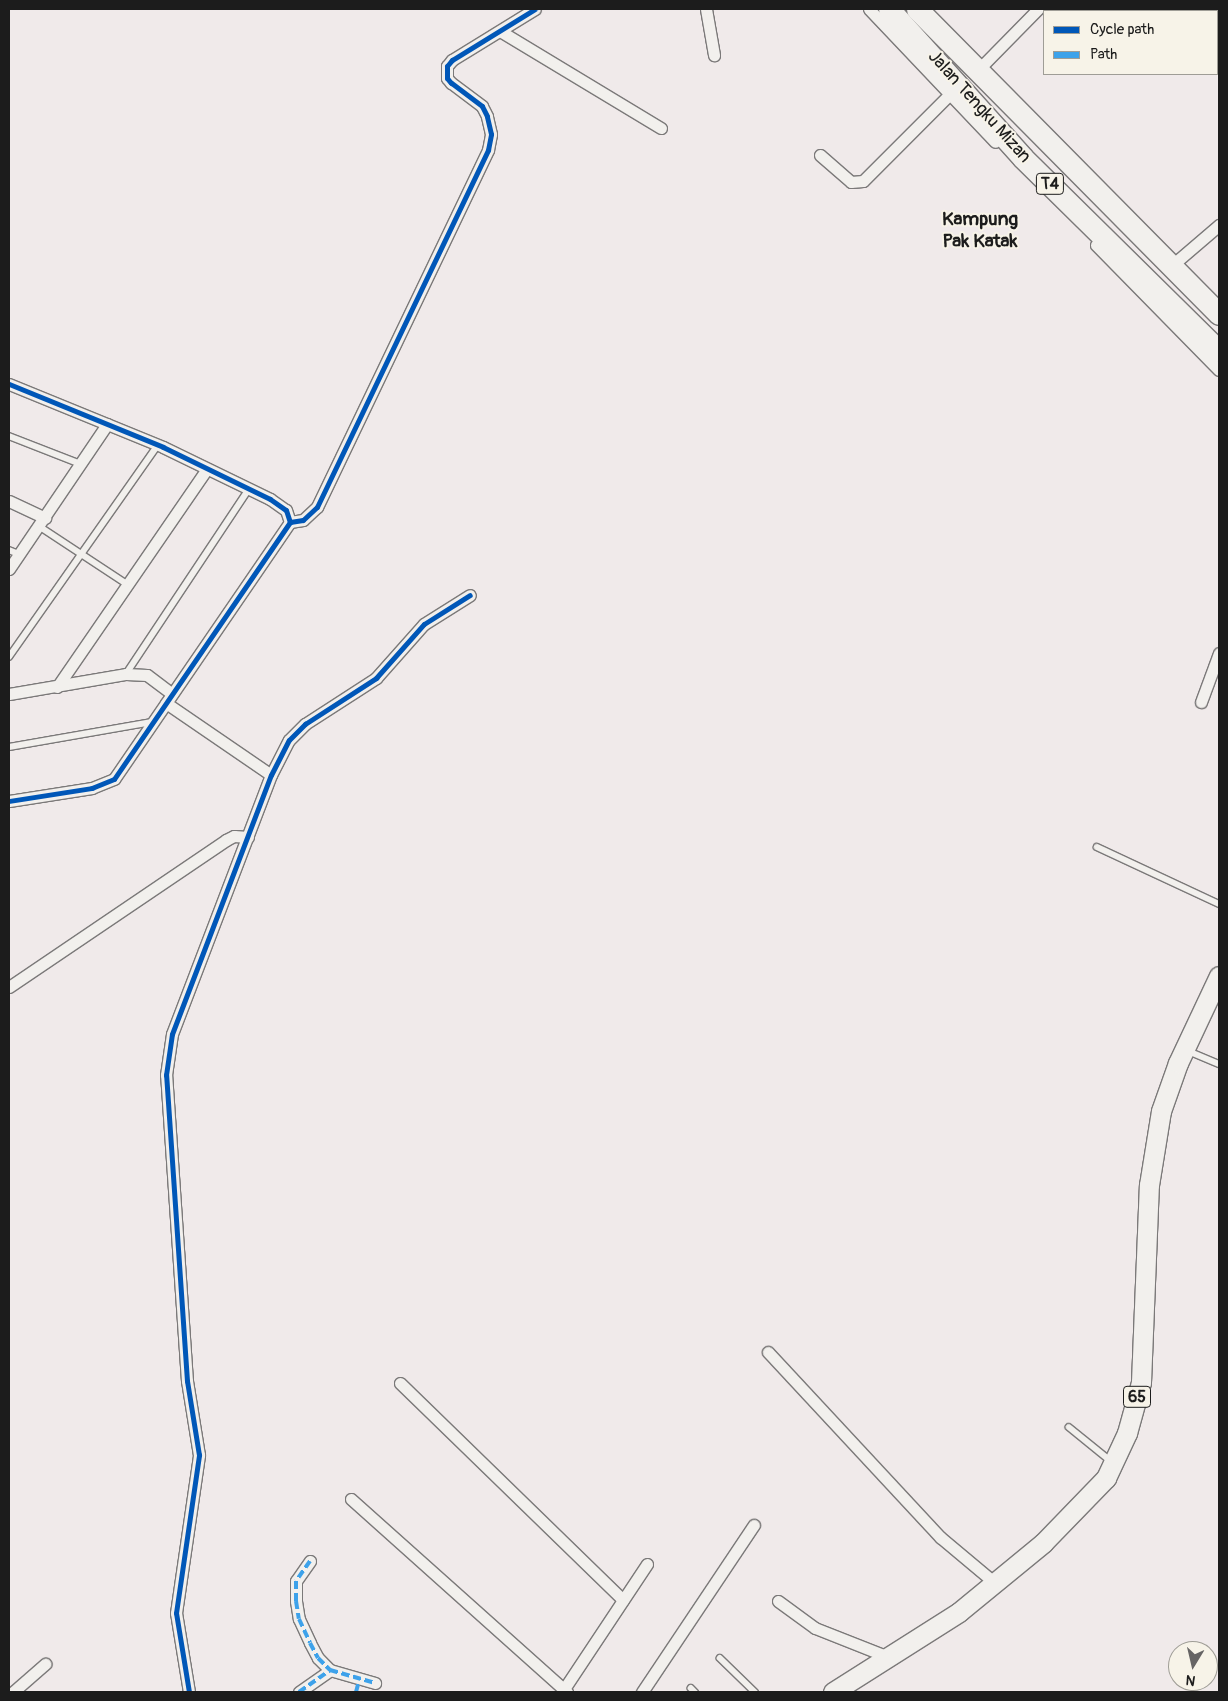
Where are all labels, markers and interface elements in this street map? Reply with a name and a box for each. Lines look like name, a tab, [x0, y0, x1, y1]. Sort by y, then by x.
legend	[1043, 10, 1218, 75]
text: Cycle path	[1090, 20, 1154, 39]
text: Path	[1090, 45, 1117, 64]
street label: Jalan Tengku Mizan	[923, 46, 1035, 168]
road number: T4	[1035, 170, 1065, 198]
district label: Kampung Pak Katak	[942, 209, 1018, 253]
road number: 65	[1122, 1384, 1152, 1410]
north arrow	[1168, 1641, 1218, 1691]
text: N	[1185, 1671, 1197, 1689]

